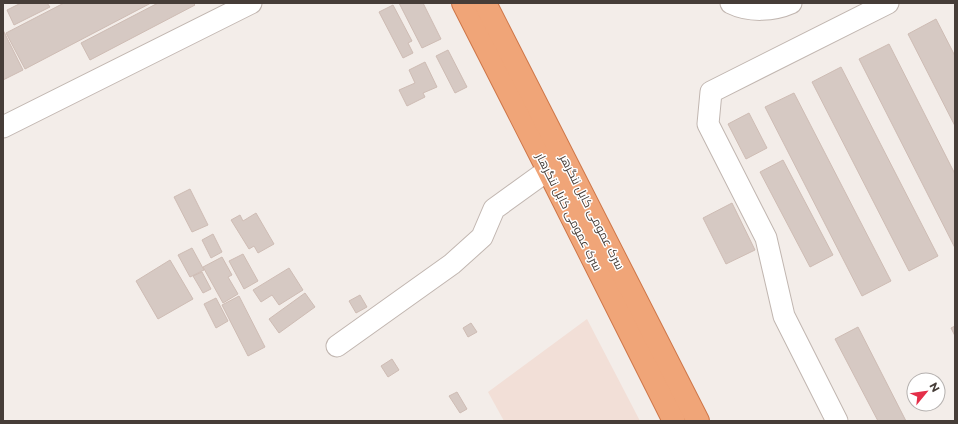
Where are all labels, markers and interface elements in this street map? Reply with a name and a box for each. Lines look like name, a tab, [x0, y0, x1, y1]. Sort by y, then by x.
street label: سرک عمومی کابل ننگرهار	[533, 149, 606, 273]
street label: سرک عمومی کابل ننگرهر	[556, 151, 628, 272]
north arrow	[906, 372, 946, 412]
text: N	[926, 380, 943, 394]

